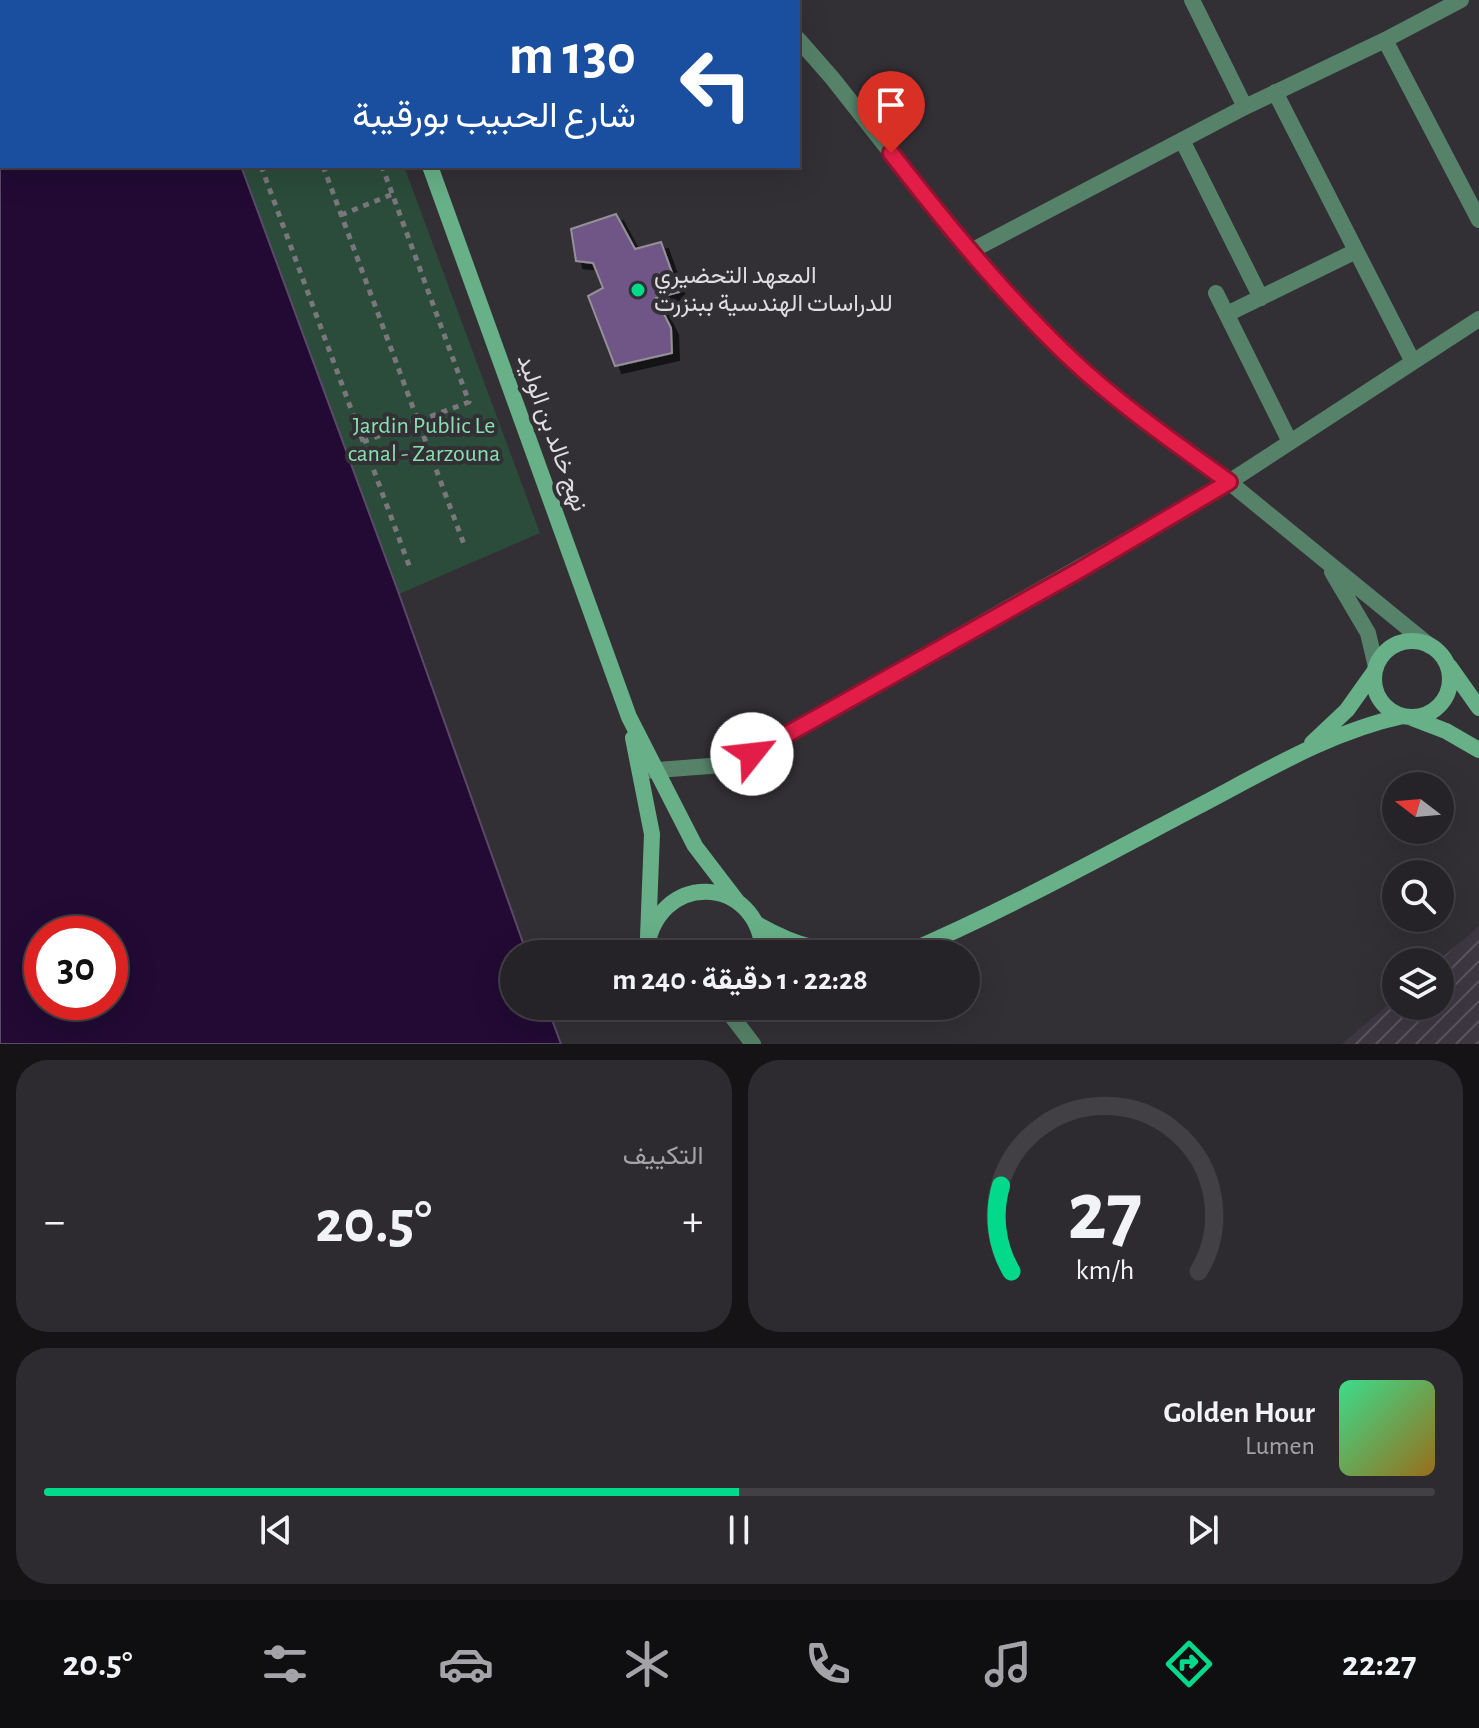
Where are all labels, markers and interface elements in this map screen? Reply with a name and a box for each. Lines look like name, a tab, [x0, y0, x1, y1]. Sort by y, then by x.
text: 130 m	[509, 28, 636, 84]
icon: left	[664, 32, 768, 136]
pin	[857, 71, 925, 153]
icon: arrive	[869, 83, 913, 127]
text: شارع الحبيب بورقيبة	[352, 98, 636, 134]
place label: المعهد التحضيري للدراسات الهندسية ببنزرت	[654, 264, 893, 318]
marker: المعهد التحضيري للدراسات الهندسية ببنزرت	[629, 281, 647, 299]
street label: نهج خالد بن الوليد	[509, 351, 592, 516]
park label: Jardin Public Le canal - Zarzouna	[348, 414, 500, 466]
position arrow	[710, 712, 794, 796]
north arrow	[1382, 772, 1454, 844]
map controls	[1382, 772, 1454, 1020]
button: search	[1382, 860, 1454, 932]
speed limit sign: 30	[24, 916, 128, 1020]
button: layers	[1382, 948, 1454, 1020]
text: 22:28 · 1 دقيقة · 240 m	[612, 965, 868, 995]
text: التكييف	[623, 1143, 704, 1169]
text: 27	[1068, 1171, 1143, 1255]
text: 20.5°	[315, 1193, 432, 1253]
text: −	[44, 1200, 65, 1244]
text: +	[682, 1200, 703, 1244]
text: km/h	[1076, 1256, 1135, 1285]
text: Golden Hour	[1163, 1398, 1315, 1428]
text: Lumen	[1245, 1433, 1315, 1459]
icon: previous	[254, 1508, 298, 1552]
icon: pause	[717, 1508, 761, 1552]
icon: next	[1181, 1508, 1225, 1552]
icon: filters	[257, 1636, 313, 1692]
icon: car	[438, 1636, 494, 1692]
icon: climate	[619, 1636, 675, 1692]
icon: phone	[800, 1636, 856, 1692]
icon: music	[980, 1636, 1036, 1692]
icon: directions	[1161, 1636, 1217, 1692]
text: 20.5°	[62, 1646, 132, 1682]
text: 22:27	[1342, 1646, 1417, 1682]

